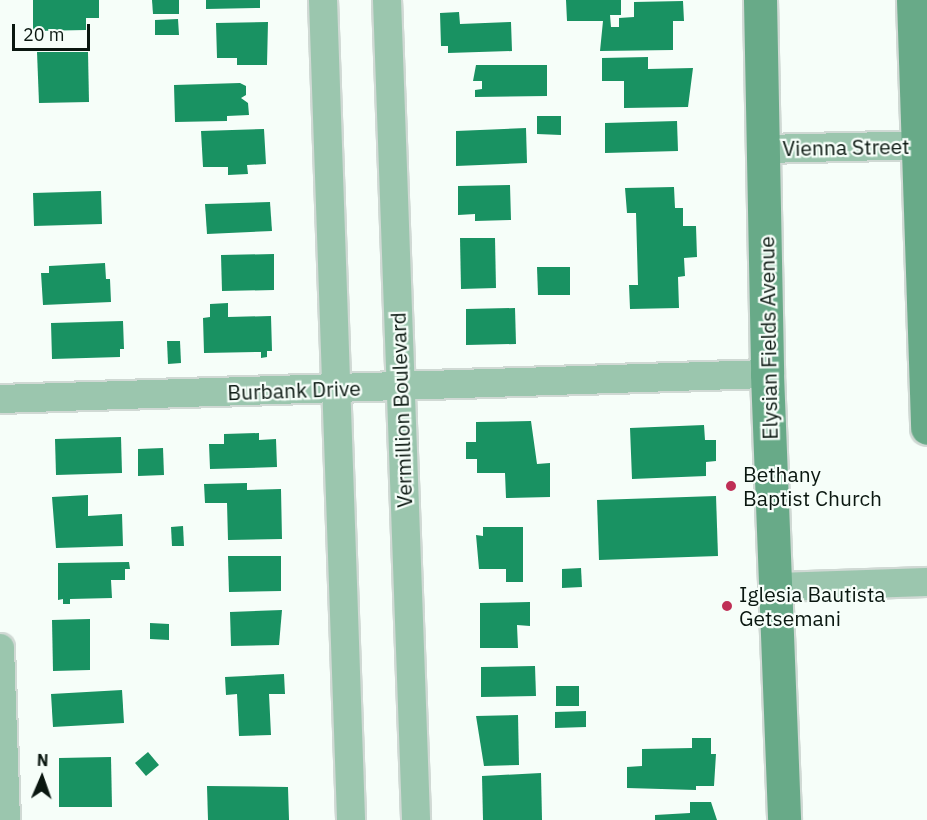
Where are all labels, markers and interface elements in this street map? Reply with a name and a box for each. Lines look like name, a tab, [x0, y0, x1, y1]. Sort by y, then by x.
scale bar	[15, 12, 93, 50]
text: 20 m	[23, 23, 65, 46]
street label: Vienna Street	[782, 133, 910, 161]
street label: Elysian Fields Avenue	[754, 236, 782, 440]
street label: Vermillion Boulevard	[385, 312, 417, 508]
street label: Burbank Drive	[227, 375, 361, 405]
place label: Bethany Baptist Church	[743, 461, 882, 511]
marker: Bethany Baptist Church	[724, 479, 738, 493]
place label: Iglesia Bautista Getsemani	[739, 581, 886, 631]
marker: Iglesia Bautista Getsemani	[720, 599, 734, 613]
north arrow	[12, 748, 72, 808]
text: N	[36, 750, 49, 770]

